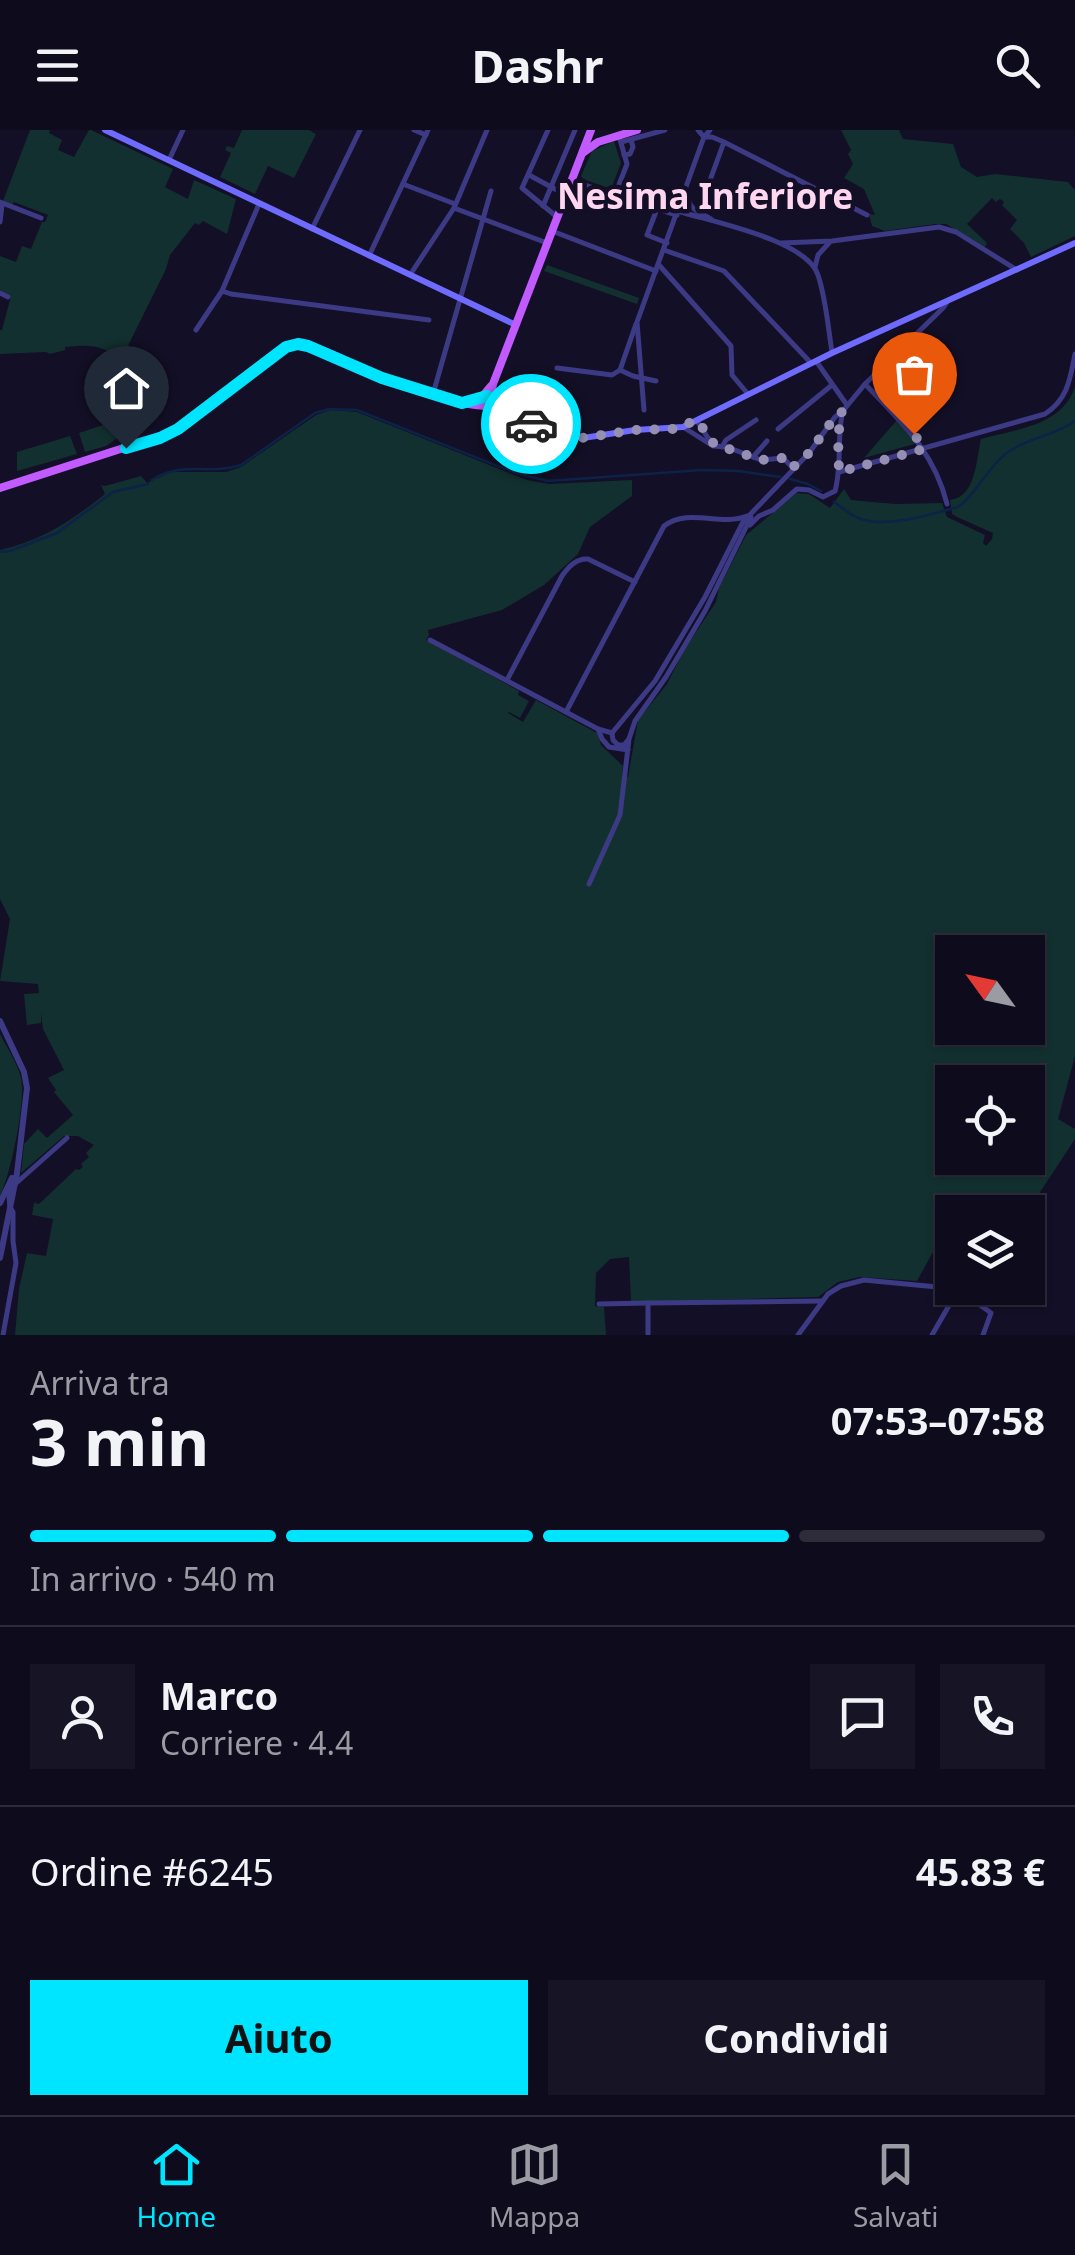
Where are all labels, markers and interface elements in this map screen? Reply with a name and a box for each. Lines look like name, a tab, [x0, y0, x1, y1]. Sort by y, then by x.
text: Dashr	[472, 35, 603, 96]
icon: menu	[30, 38, 85, 93]
icon: search	[990, 38, 1045, 93]
district label: Nesima Inferiore	[557, 172, 853, 219]
pin	[872, 332, 957, 435]
pin	[84, 346, 169, 449]
icon: bag	[887, 347, 942, 402]
icon: home	[99, 361, 154, 416]
courier	[481, 374, 581, 474]
icon: car	[504, 397, 559, 452]
north arrow	[935, 935, 1045, 1045]
map controls	[935, 935, 1045, 1305]
button: locate	[935, 1065, 1045, 1175]
button: layers	[935, 1195, 1045, 1305]
text: Arriva tra	[30, 1361, 170, 1404]
text: 07:53–07:58	[831, 1394, 1045, 1446]
text: 3 min	[30, 1397, 209, 1485]
text: In arrivo · 540 m	[30, 1557, 276, 1600]
button: person	[30, 1664, 135, 1769]
button: chat	[810, 1664, 915, 1769]
button: phone	[940, 1664, 1045, 1769]
text: Marco	[160, 1669, 278, 1721]
text: Corriere · 4.4	[160, 1721, 353, 1764]
text: Ordine #6245	[30, 1845, 274, 1897]
text: 45.83 €	[916, 1845, 1045, 1897]
button: Aiuto	[30, 1980, 528, 2095]
button: Condividi	[548, 1980, 1045, 2095]
tab: Home	[136, 2137, 216, 2235]
tab: Mappa	[489, 2137, 580, 2235]
tab: Salvati	[853, 2137, 939, 2235]

